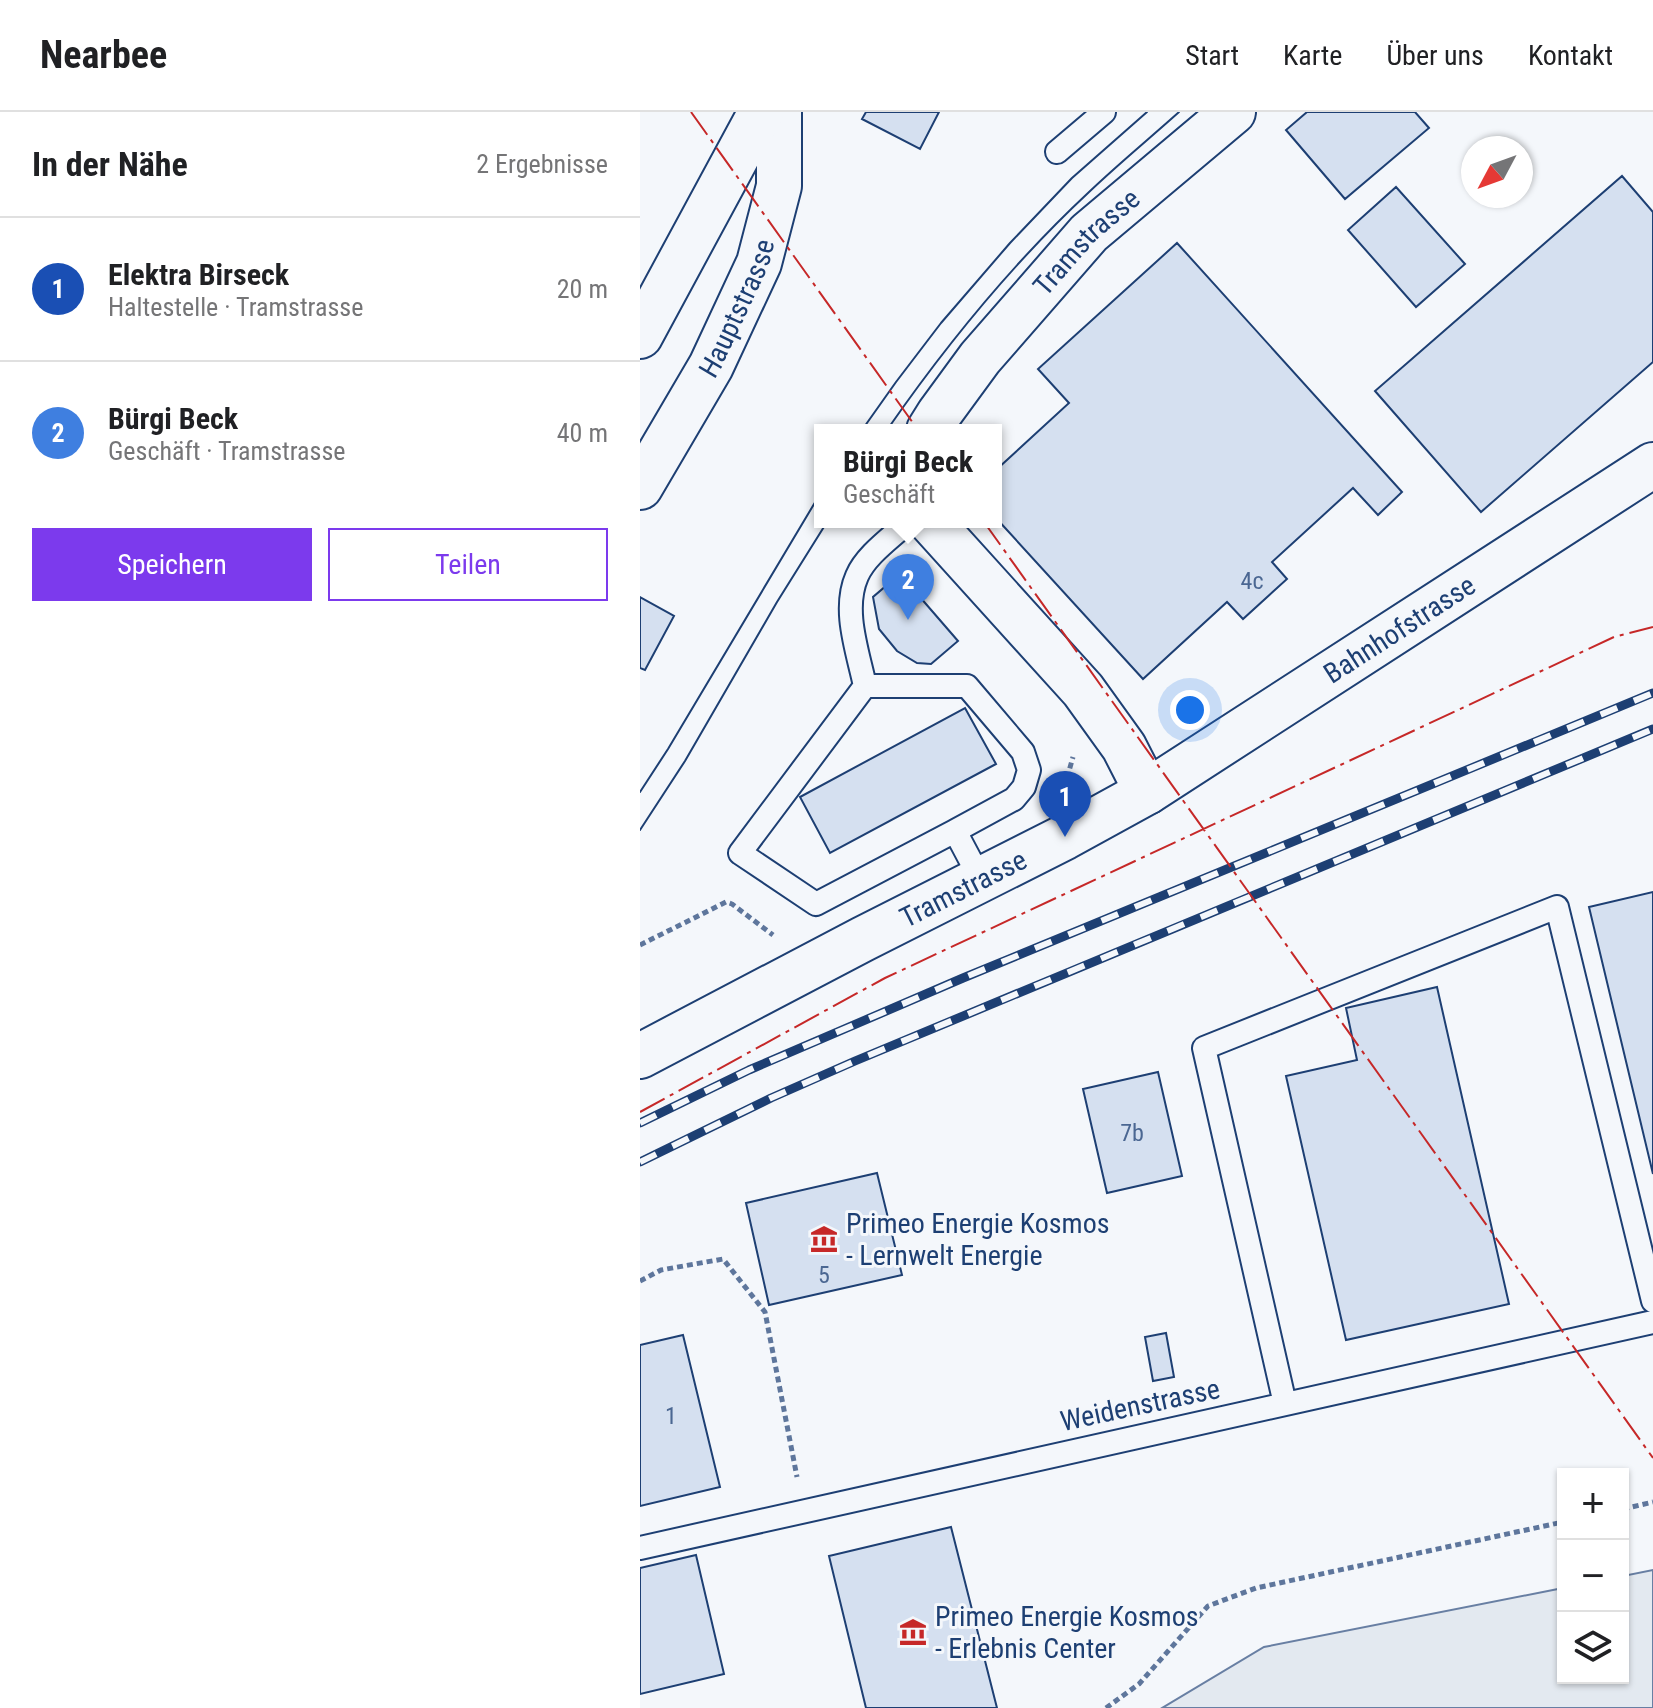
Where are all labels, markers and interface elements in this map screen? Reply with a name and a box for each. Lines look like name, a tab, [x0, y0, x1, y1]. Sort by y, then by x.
text: Nearbee	[40, 33, 167, 77]
text: Start	[1185, 39, 1239, 72]
text: Karte	[1283, 39, 1342, 72]
text: Über uns	[1386, 39, 1484, 72]
text: Kontakt	[1528, 39, 1613, 72]
north arrow	[1461, 136, 1533, 208]
text: In der Nähe	[32, 144, 188, 184]
text: 2 Ergebnisse	[476, 149, 608, 179]
street label: Tramstrasse	[1026, 181, 1146, 302]
street label: Hauptstrasse	[692, 236, 781, 383]
text: Elektra Birseck	[108, 257, 289, 292]
text: 1	[51, 274, 65, 304]
text: 20 m	[557, 274, 608, 304]
text: Haltestelle · Tramstrasse	[108, 292, 363, 322]
text: Bürgi Beck	[108, 401, 238, 436]
text: 2	[51, 418, 65, 448]
text: 40 m	[557, 418, 608, 448]
popup	[814, 424, 1002, 528]
text: Geschäft · Tramstrasse	[108, 436, 345, 466]
text: Bürgi Beck	[843, 444, 973, 479]
text: Geschäft	[843, 479, 935, 509]
button: Speichern	[32, 528, 312, 601]
button: Teilen	[328, 528, 608, 601]
pin: 2	[882, 554, 934, 620]
house number: 4c	[1241, 567, 1263, 595]
street label: Bahnhofstrasse	[1317, 568, 1481, 690]
your location	[1170, 690, 1210, 730]
pin: 1	[1039, 771, 1091, 837]
street label: Tramstrasse	[894, 843, 1032, 934]
house number: 7b	[1120, 1119, 1144, 1147]
place label: Primeo Energie Kosmos - Lernwelt Energie	[846, 1207, 1109, 1272]
museum icon: Primeo Energie Kosmos - Lernwelt Energie	[809, 1224, 839, 1254]
house number: 5	[818, 1261, 830, 1289]
street label: Weidenstrasse	[1057, 1372, 1223, 1438]
house number: 1	[665, 1402, 677, 1430]
map controls	[1557, 1468, 1629, 1684]
button: +	[1557, 1468, 1629, 1540]
button: −	[1557, 1540, 1629, 1612]
place label: Primeo Energie Kosmos - Erlebnis Center	[935, 1600, 1198, 1665]
button: layers	[1557, 1612, 1629, 1684]
museum icon: Primeo Energie Kosmos - Erlebnis Center	[898, 1617, 928, 1647]

